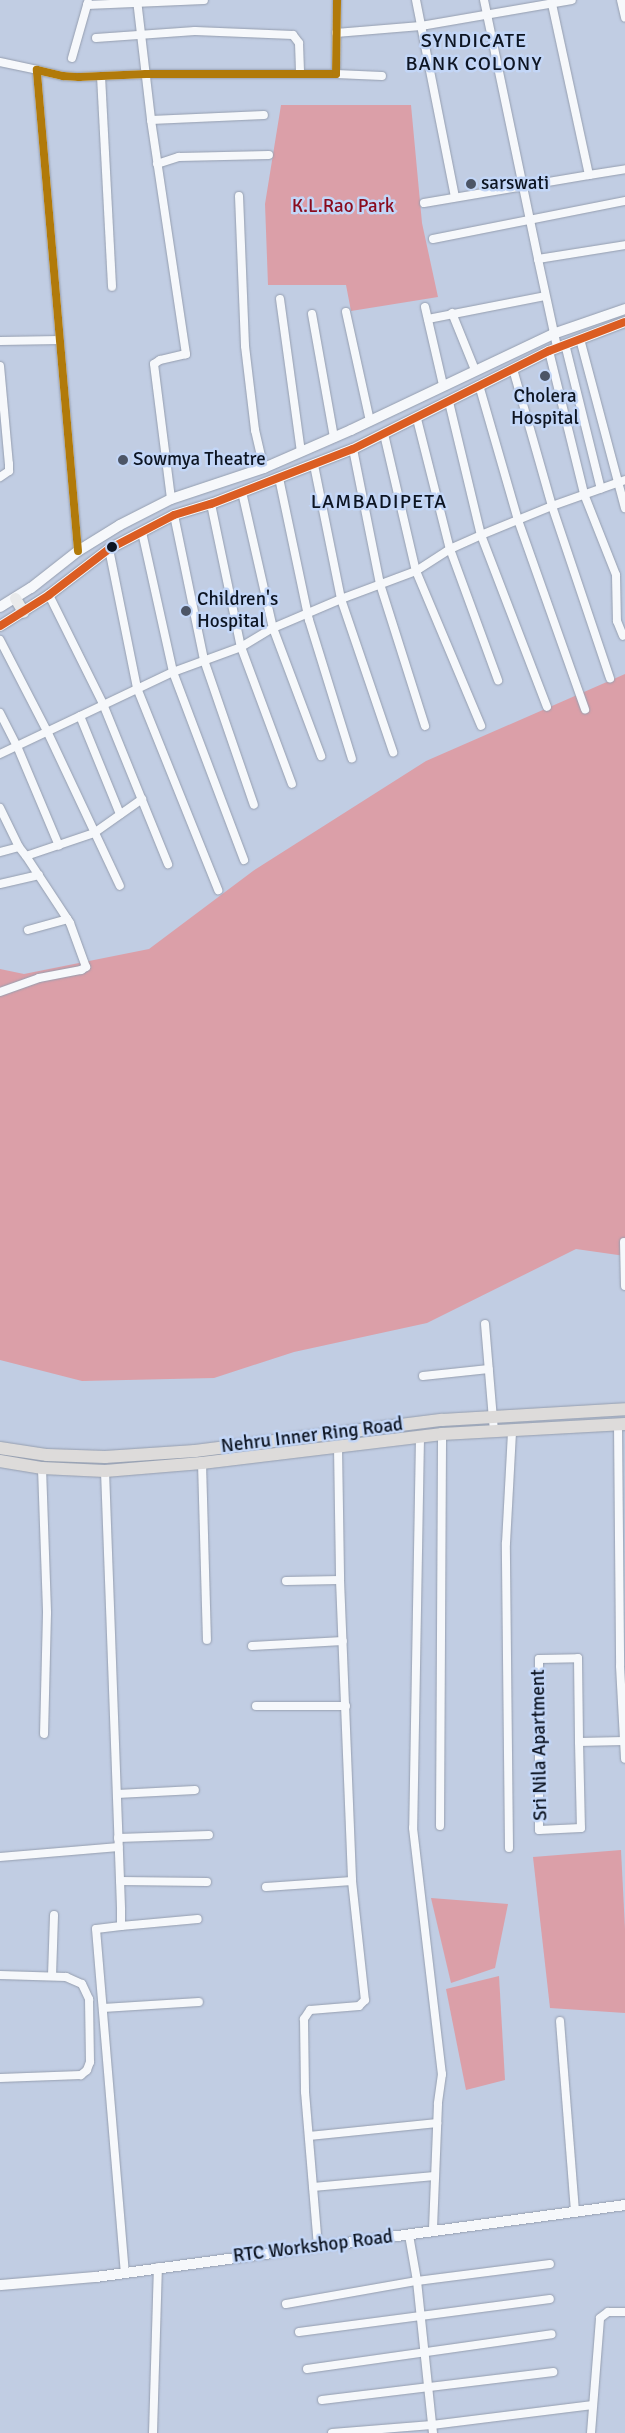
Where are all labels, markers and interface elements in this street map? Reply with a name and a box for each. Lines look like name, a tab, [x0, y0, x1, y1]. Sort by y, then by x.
district label: SYNDICATE BANK COLONY	[404, 28, 544, 75]
place label: sarswati	[481, 173, 549, 195]
marker: sarswati	[465, 178, 477, 190]
park label: K.L.Rao Park	[292, 196, 394, 218]
marker: Cholera Hospital	[538, 369, 552, 383]
place label: Cholera Hospital	[511, 386, 579, 430]
place label: Sowmya Theatre	[133, 449, 266, 471]
marker: Sowmya Theatre	[117, 454, 129, 466]
district label: LAMBADIPETA	[309, 489, 449, 513]
unlabelled marker	[107, 542, 117, 552]
place label: Children's Hospital	[197, 589, 278, 633]
marker: Children's Hospital	[179, 604, 193, 618]
street label: Nehru Inner Ring Road	[220, 1414, 404, 1458]
street label: Sri Nila Apartment	[527, 1669, 553, 1821]
street label: RTC Workshop Road	[232, 2226, 394, 2268]

